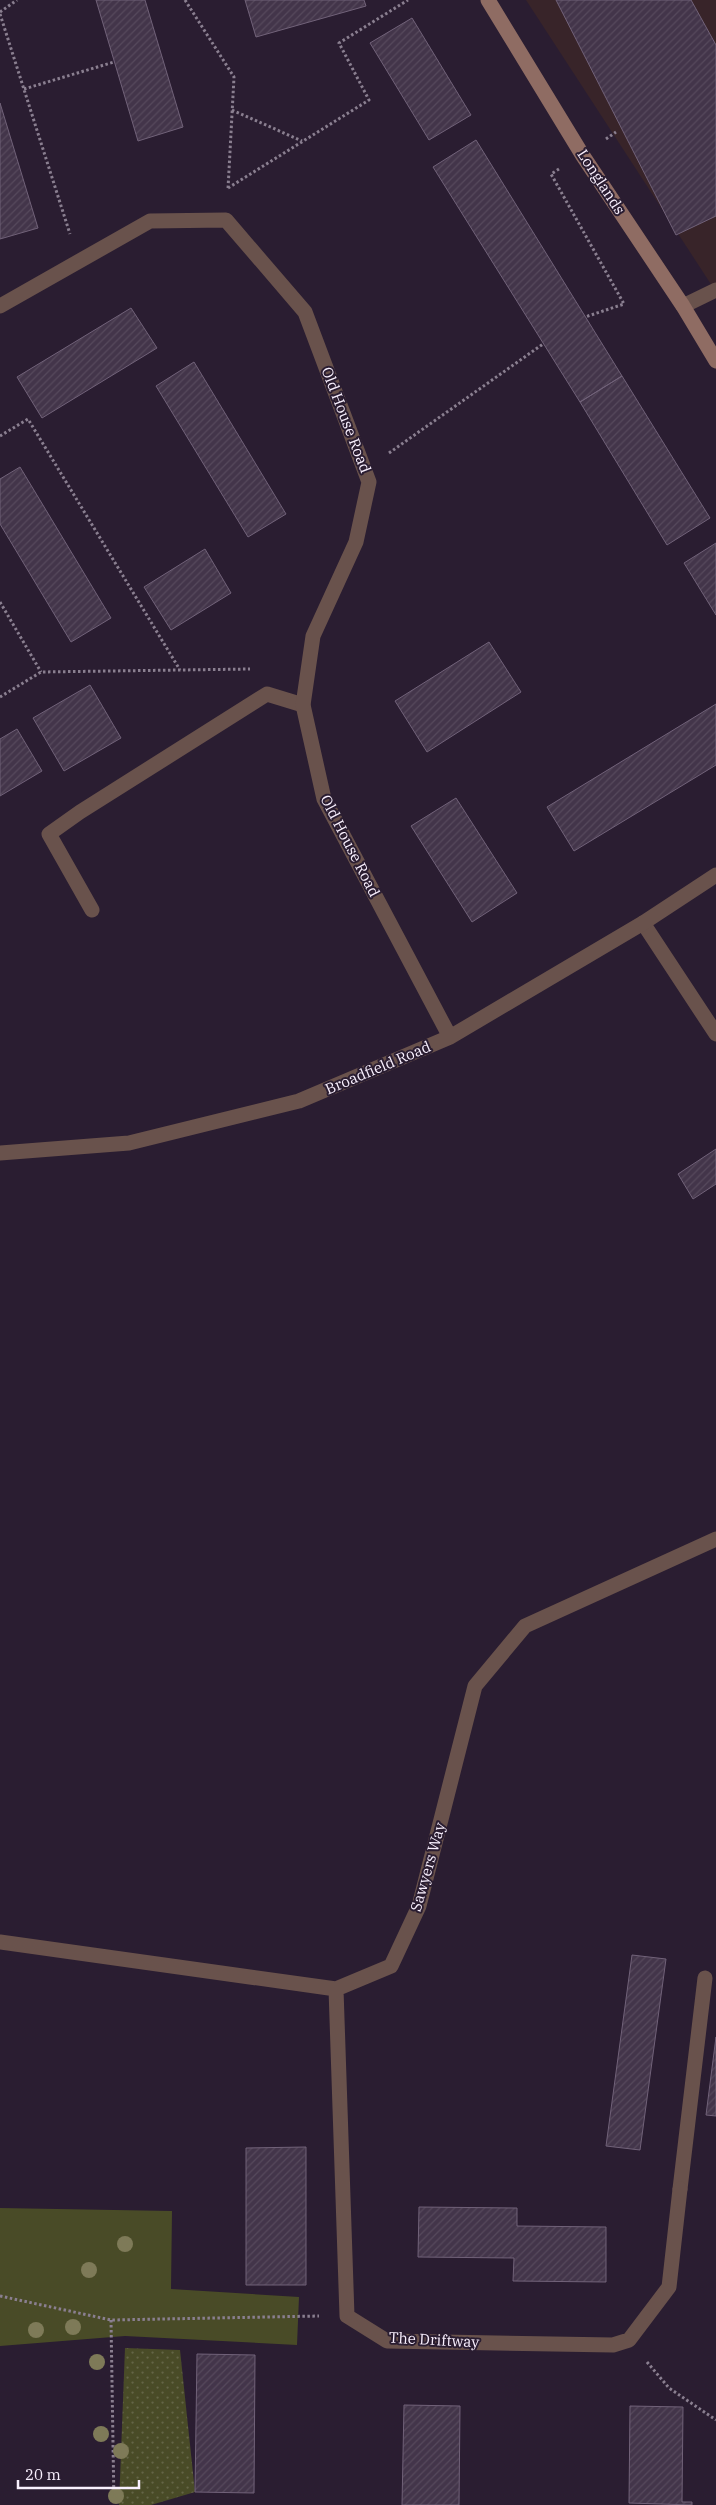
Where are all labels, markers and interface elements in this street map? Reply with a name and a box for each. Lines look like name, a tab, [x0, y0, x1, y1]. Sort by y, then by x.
street label: Longlands	[573, 146, 629, 218]
street label: Old House Road	[318, 364, 375, 476]
street label: Old House Road	[317, 792, 384, 900]
street label: Broadfield Road	[322, 1037, 434, 1098]
street label: Sawyers Way	[406, 1820, 449, 1914]
street label: The Driftway	[388, 2328, 480, 2351]
scale bar	[18, 2458, 139, 2490]
text: 20 m	[25, 2465, 61, 2484]

